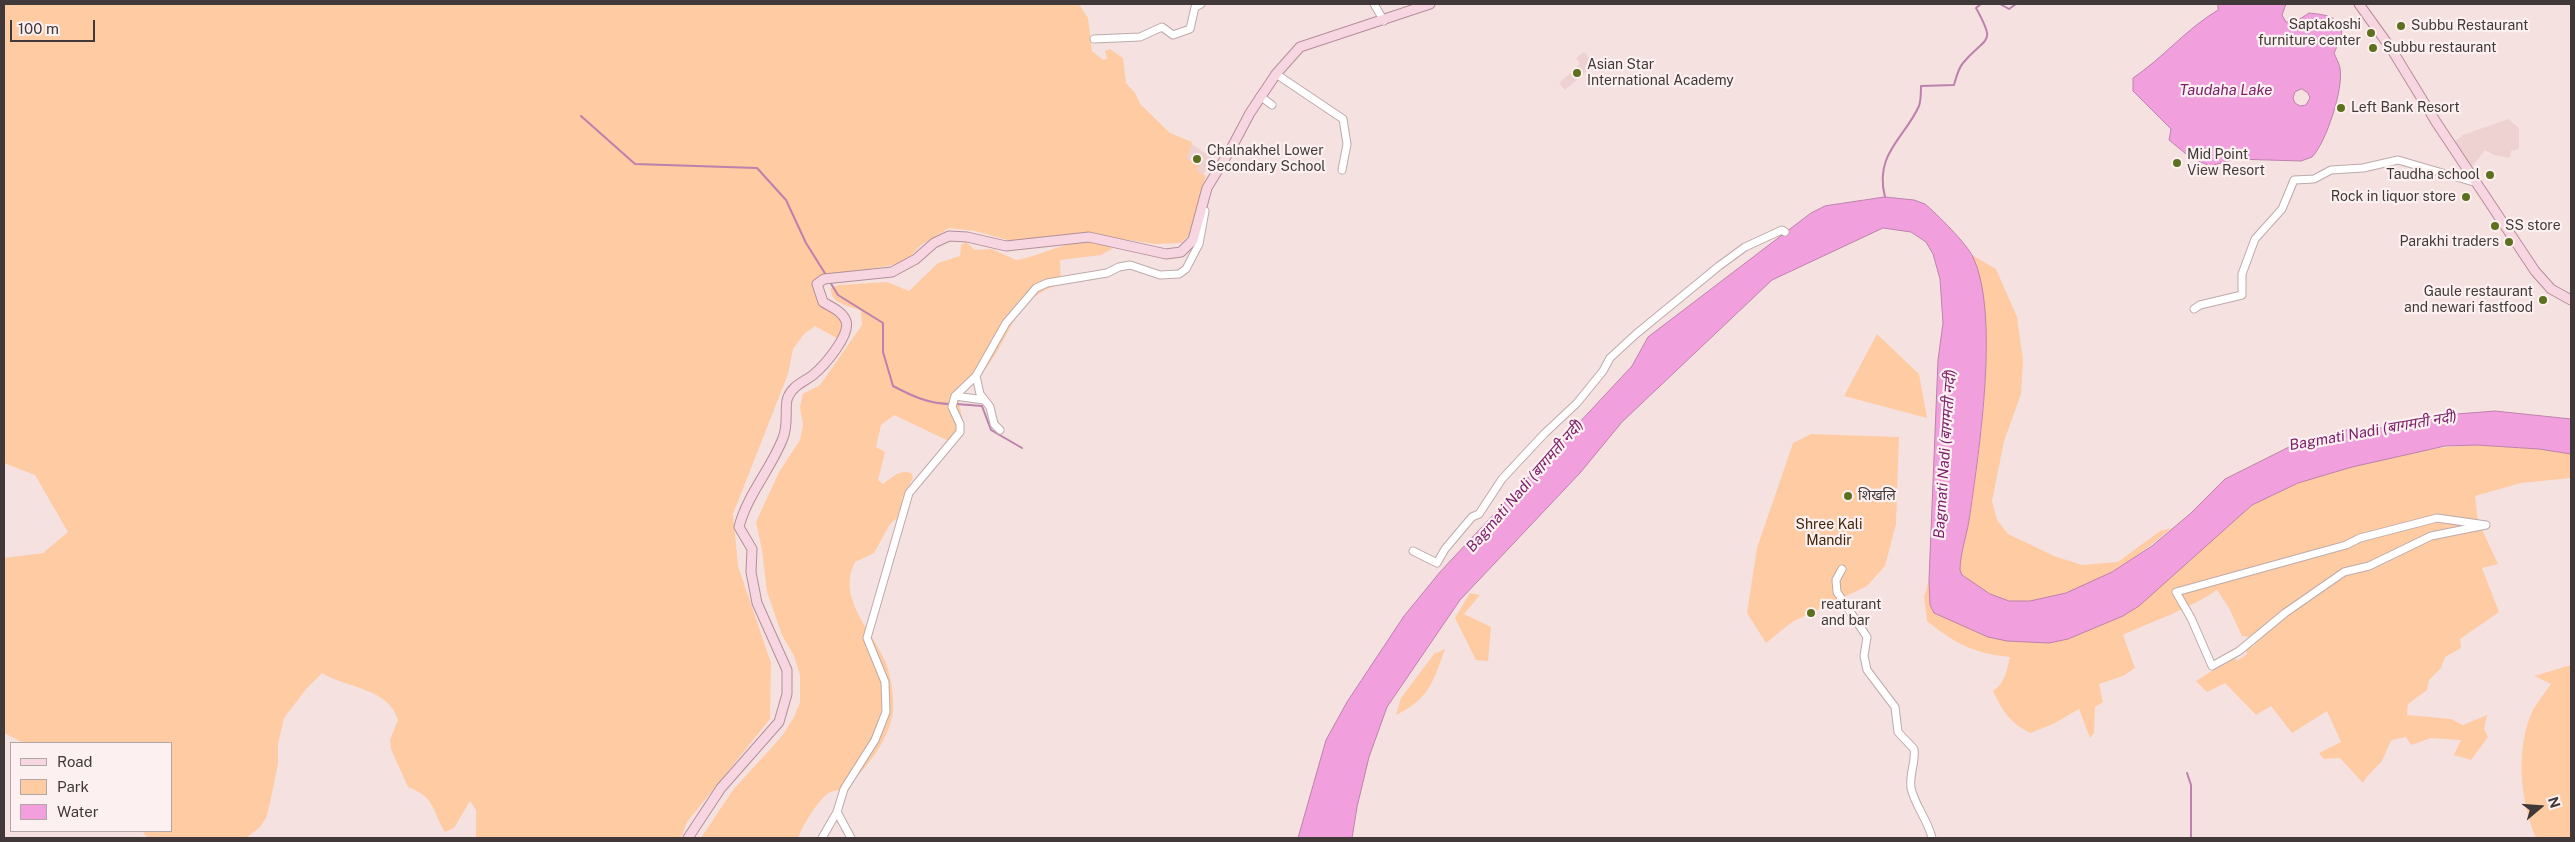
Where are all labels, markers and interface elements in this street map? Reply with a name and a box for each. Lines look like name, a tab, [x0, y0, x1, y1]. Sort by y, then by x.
scale bar	[12, 10, 98, 42]
place label: Saptakoshi furniture center	[2258, 17, 2361, 49]
place label: Subbu Restaurant	[2411, 18, 2528, 34]
text: 100 m	[18, 20, 59, 37]
marker: Subbu Restaurant	[2395, 20, 2407, 32]
marker: Saptakoshi furniture center	[2365, 27, 2377, 39]
place label: Subbu restaurant	[2383, 40, 2497, 56]
marker: Subbu restaurant	[2367, 42, 2379, 54]
place label: Asian Star International Academy	[1587, 57, 1734, 90]
marker: Asian Star International Academy	[1571, 67, 1583, 79]
water label: Taudaha Lake	[2180, 81, 2272, 99]
place label: Left Bank Resort	[2351, 100, 2460, 116]
marker: Left Bank Resort	[2335, 102, 2347, 114]
place label: Chalnakhel Lower Secondary School	[1207, 143, 1326, 176]
place label: Mid Point View Resort	[2187, 147, 2265, 180]
marker: Chalnakhel Lower Secondary School	[1191, 153, 1203, 165]
marker: Mid Point View Resort	[2171, 157, 2183, 169]
place label: Taudha school	[2386, 167, 2480, 183]
marker: Taudha school	[2484, 169, 2496, 181]
place label: Rock in liquor store	[2331, 189, 2456, 205]
marker: Rock in liquor store	[2460, 191, 2472, 203]
place label: SS store	[2505, 218, 2561, 234]
marker: SS store	[2489, 220, 2501, 232]
place label: Parakhi traders	[2400, 234, 2499, 250]
marker: Parakhi traders	[2503, 236, 2515, 248]
place label: Gaule restaurant and newari fastfood	[2404, 284, 2533, 316]
marker: Gaule restaurant and newari fastfood	[2537, 294, 2549, 306]
water label: Bagmati Nadi (बागमती नदी)	[1930, 369, 1960, 539]
water label: Bagmati Nadi (बागमती नदी)	[2288, 407, 2458, 455]
water label: Bagmati Nadi (बागमती नदी)	[1463, 416, 1587, 556]
place label: शिखलि	[1858, 488, 1896, 504]
marker: शिखलि	[1842, 490, 1854, 502]
park label: Shree Kali Mandir	[1796, 517, 1862, 550]
place label: reaturant and bar	[1821, 597, 1881, 630]
marker: reaturant and bar	[1805, 607, 1817, 619]
legend	[10, 742, 172, 832]
text: Road	[57, 753, 93, 770]
text: Park	[57, 778, 89, 795]
north arrow	[2515, 782, 2565, 832]
text: N	[2545, 795, 2564, 810]
text: Water	[57, 803, 99, 820]

